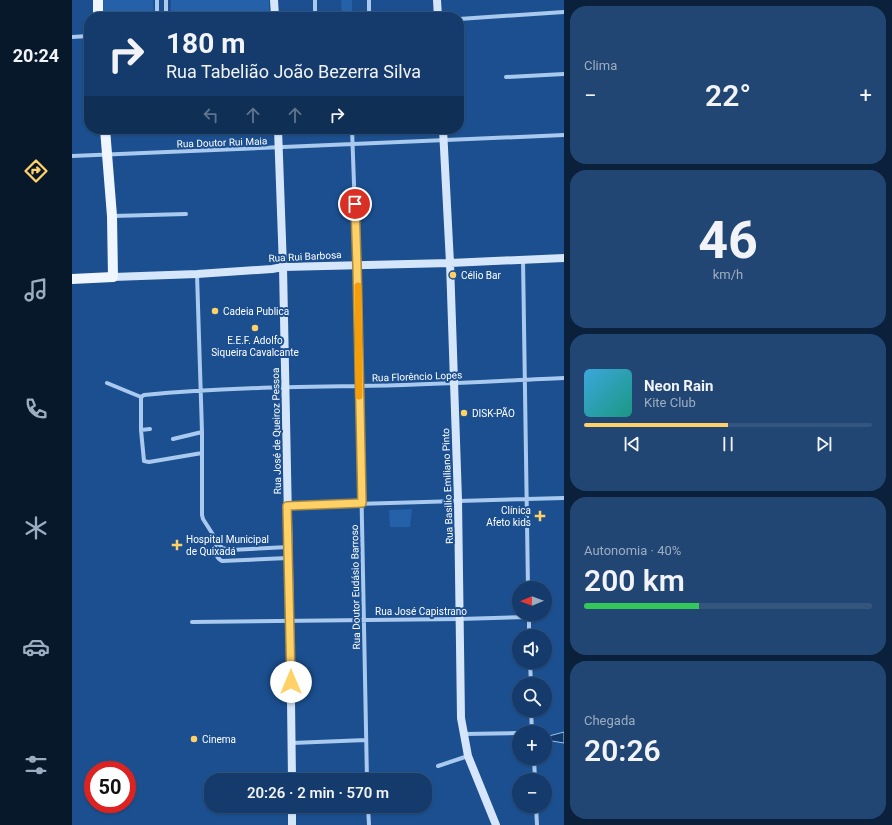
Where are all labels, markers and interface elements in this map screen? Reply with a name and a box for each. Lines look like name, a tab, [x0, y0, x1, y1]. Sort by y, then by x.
text: 180 m	[166, 27, 245, 60]
icon: right	[100, 28, 152, 80]
text: 20:24	[13, 45, 59, 66]
text: Clima	[584, 58, 617, 73]
text: Rua Tabelião João Bezerra Silva	[166, 61, 421, 82]
text: 22°	[705, 78, 751, 113]
text: −	[584, 83, 597, 108]
text: +	[860, 83, 872, 108]
icon: left	[200, 104, 222, 126]
icon: ahead	[242, 104, 264, 126]
icon: ahead	[284, 104, 306, 126]
icon: right	[326, 104, 348, 126]
street label: Rua Doutor Rui Maia	[176, 135, 268, 150]
icon: directions	[22, 157, 50, 185]
pin	[338, 187, 372, 221]
icon: arrive	[344, 193, 366, 215]
text: 46	[698, 210, 758, 271]
street label: Rua Rui Barbosa	[268, 249, 342, 264]
text: km/h	[713, 267, 743, 282]
marker: Célio Bar	[448, 270, 458, 280]
place label: Célio Bar	[461, 270, 502, 281]
icon: music	[22, 276, 50, 304]
marker: Cadeia Publica	[210, 306, 220, 316]
place label: Cadeia Publica	[223, 306, 289, 317]
marker: E.E.F. Adolfo Siqueira Cavalcante	[250, 323, 260, 333]
place label: E.E.F. Adolfo Siqueira Cavalcante	[211, 335, 299, 358]
street label: Rua José de Queiroz Pessoa	[270, 368, 283, 494]
street label: Rua Florêncio Lopes	[372, 369, 462, 384]
text: Neon Rain	[644, 377, 713, 395]
icon: phone	[22, 395, 50, 423]
text: Kite Club	[644, 395, 696, 410]
place label: DISK-PÃO	[472, 407, 515, 419]
marker: DISK-PÃO	[459, 408, 469, 418]
street label: Rua Basilio Emiliano Pinto	[440, 428, 455, 544]
icon: previous	[621, 433, 643, 455]
icon: pause	[717, 433, 739, 455]
icon: next	[813, 433, 835, 455]
place label: Clínica Afeto kids	[486, 505, 531, 528]
marker: Clínica Afeto kids	[534, 510, 546, 522]
icon: climate	[22, 514, 50, 542]
street label: Rua Doutor Eudásio Barroso	[349, 524, 362, 650]
place label: Hospital Municipal de Quixadá	[186, 534, 269, 557]
marker: Hospital Municipal de Quixadá	[171, 539, 183, 551]
text: Autonomia · 40%	[584, 543, 681, 558]
text: 200 km	[584, 563, 685, 598]
north arrow	[512, 581, 552, 621]
map controls	[512, 581, 552, 813]
street label: Rua José Capistrano	[375, 606, 467, 617]
button: sound	[512, 629, 552, 669]
icon: car	[22, 633, 50, 661]
position arrow	[270, 661, 312, 703]
button: search	[512, 677, 552, 717]
text: Chegada	[584, 713, 635, 728]
button: +	[512, 725, 552, 765]
text: 20:26	[584, 733, 661, 768]
marker: Cinema	[189, 734, 199, 744]
place label: Cinema	[202, 734, 236, 745]
icon: filters	[22, 751, 50, 779]
speed limit sign: 50	[84, 761, 136, 813]
button: −	[512, 773, 552, 813]
text: 20:26 · 2 min · 570 m	[247, 784, 389, 802]

